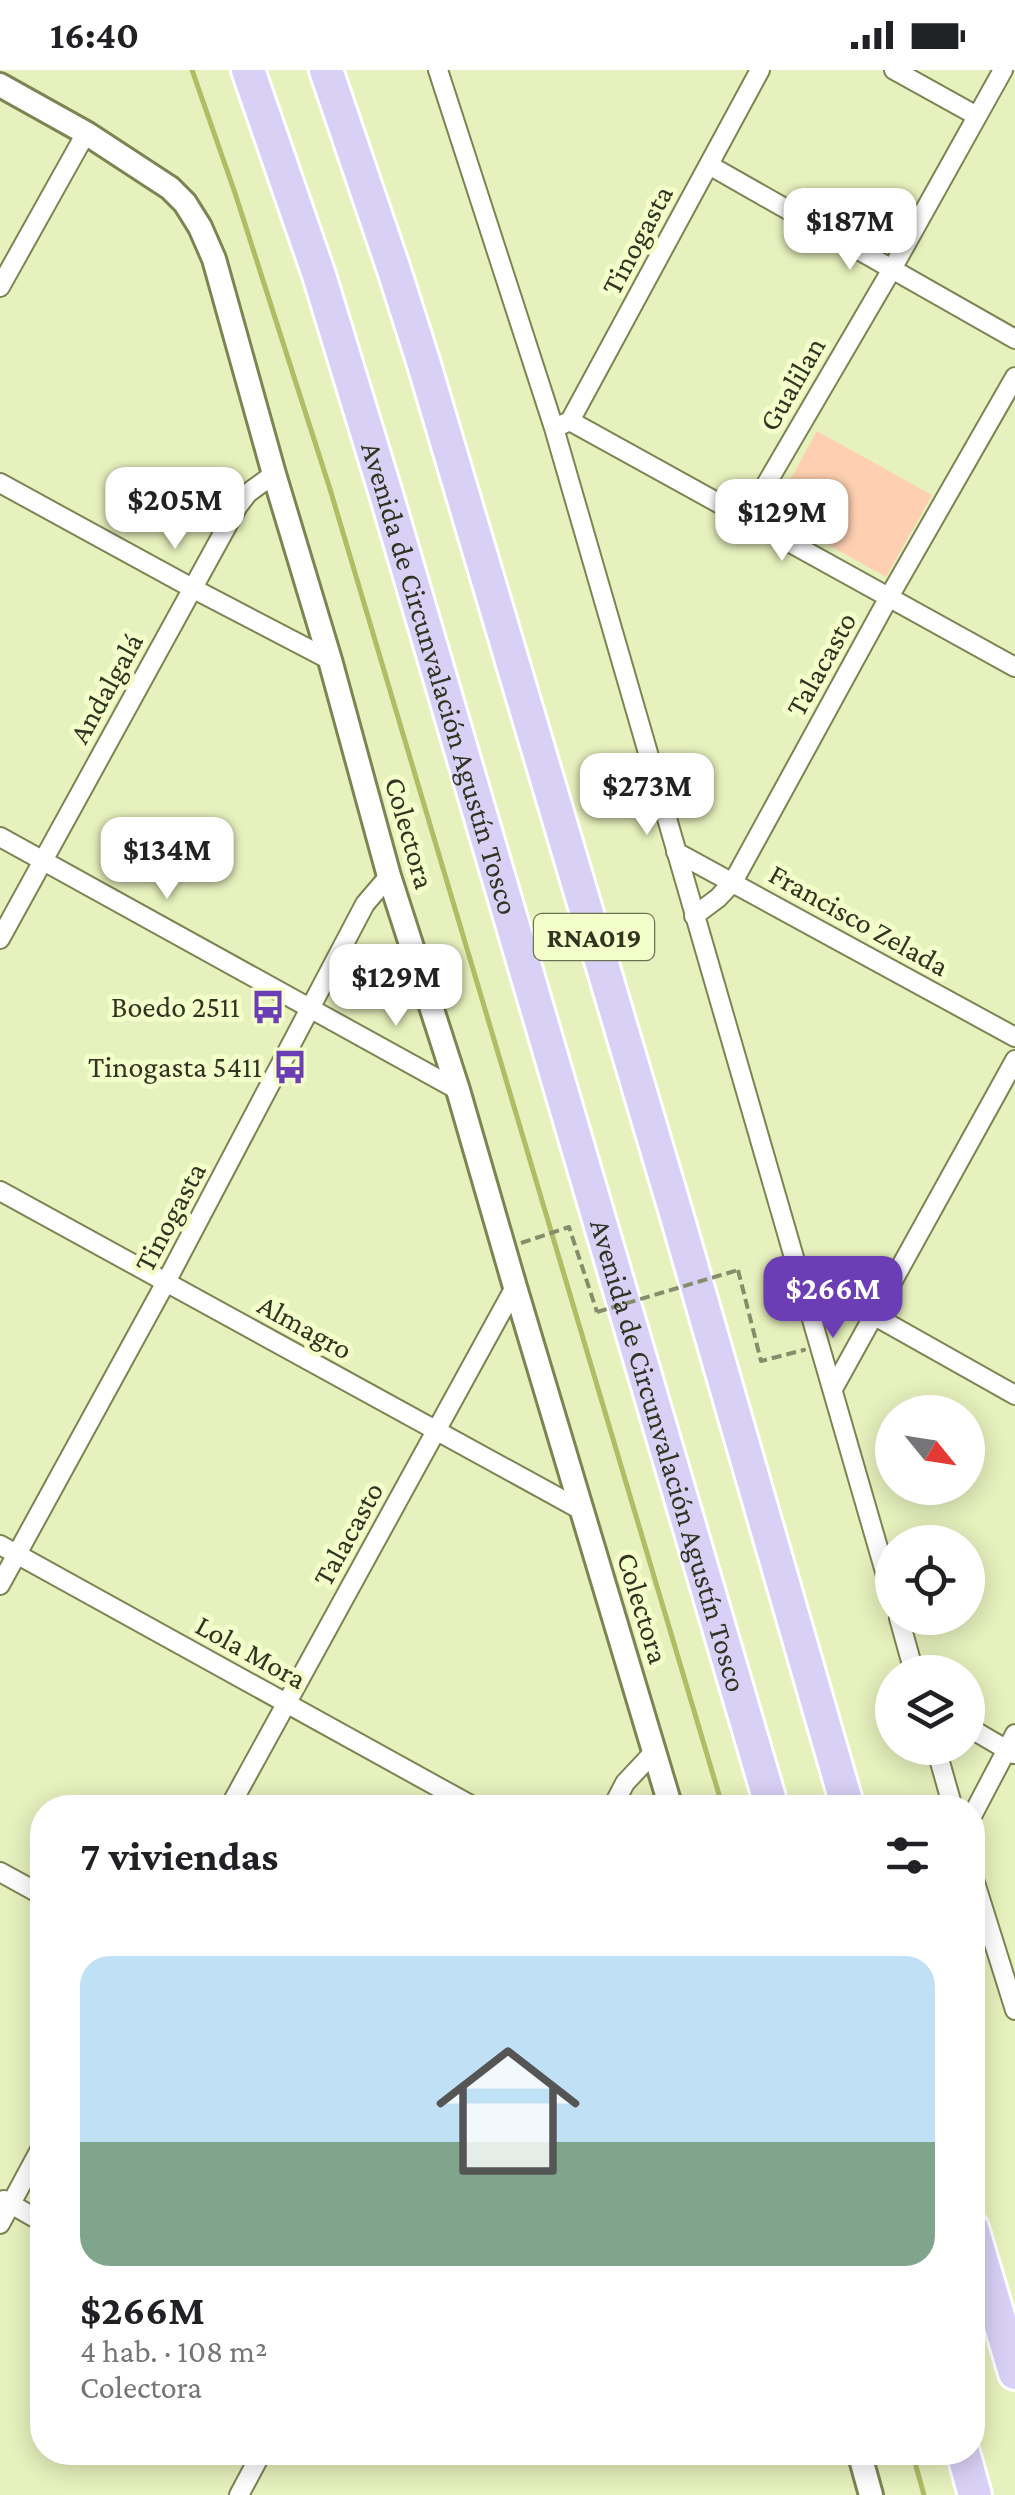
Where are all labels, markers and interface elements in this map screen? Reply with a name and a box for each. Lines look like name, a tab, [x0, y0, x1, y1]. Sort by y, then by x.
text: 16:40	[50, 14, 139, 56]
street label: Tinogasta	[594, 179, 680, 300]
pin: $187M	[780, 188, 920, 273]
text: $187M	[806, 202, 894, 238]
street label: Gualilan	[752, 331, 831, 436]
street label: Avenida de Circunvalación Agustín Tosco	[355, 438, 526, 918]
pin: $205M	[105, 467, 245, 552]
pin: $129M	[712, 479, 852, 564]
text: $205M	[127, 481, 223, 517]
text: $129M	[737, 493, 827, 529]
street label: Talacasto	[779, 606, 863, 721]
street label: Andalgalá	[62, 627, 150, 749]
pin: $273M	[577, 753, 717, 838]
text: $273M	[602, 767, 692, 803]
street label: Colectora	[379, 773, 442, 893]
pin: $134M	[97, 817, 237, 902]
text: $134M	[123, 831, 211, 867]
street label: Francisco Zelada	[764, 857, 955, 982]
road number: RNA019	[534, 914, 654, 960]
pin: $129M	[326, 944, 466, 1029]
text: $129M	[351, 958, 441, 994]
bus stop icon: Boedo 2511	[249, 988, 287, 1026]
place label: Boedo 2511	[111, 990, 240, 1023]
bus stop icon: Tinogasta 5411	[271, 1048, 309, 1086]
place label: Tinogasta 5411	[88, 1050, 262, 1084]
street label: Tinogasta	[127, 1156, 213, 1277]
street label: Avenida de Circunvalación Agustín Tosco	[584, 1215, 754, 1695]
pin: $266M	[763, 1256, 903, 1341]
text: $266M	[785, 1270, 881, 1306]
street label: Almagro	[252, 1287, 358, 1367]
north arrow	[875, 1395, 985, 1505]
map controls	[875, 1395, 985, 1765]
street label: Talacasto	[306, 1476, 390, 1591]
button: locate	[875, 1525, 985, 1635]
street label: Colectora	[611, 1548, 676, 1668]
street label: Lola Mora	[190, 1608, 312, 1695]
button: layers	[875, 1655, 985, 1765]
icon: filters	[880, 1828, 935, 1883]
text: 7 viviendas	[80, 1832, 278, 1879]
icon: home	[418, 2021, 598, 2201]
text: $266M	[80, 2286, 205, 2333]
text: 4 hab. · 108 m²	[80, 2333, 267, 2369]
text: Colectora	[80, 2369, 202, 2405]

